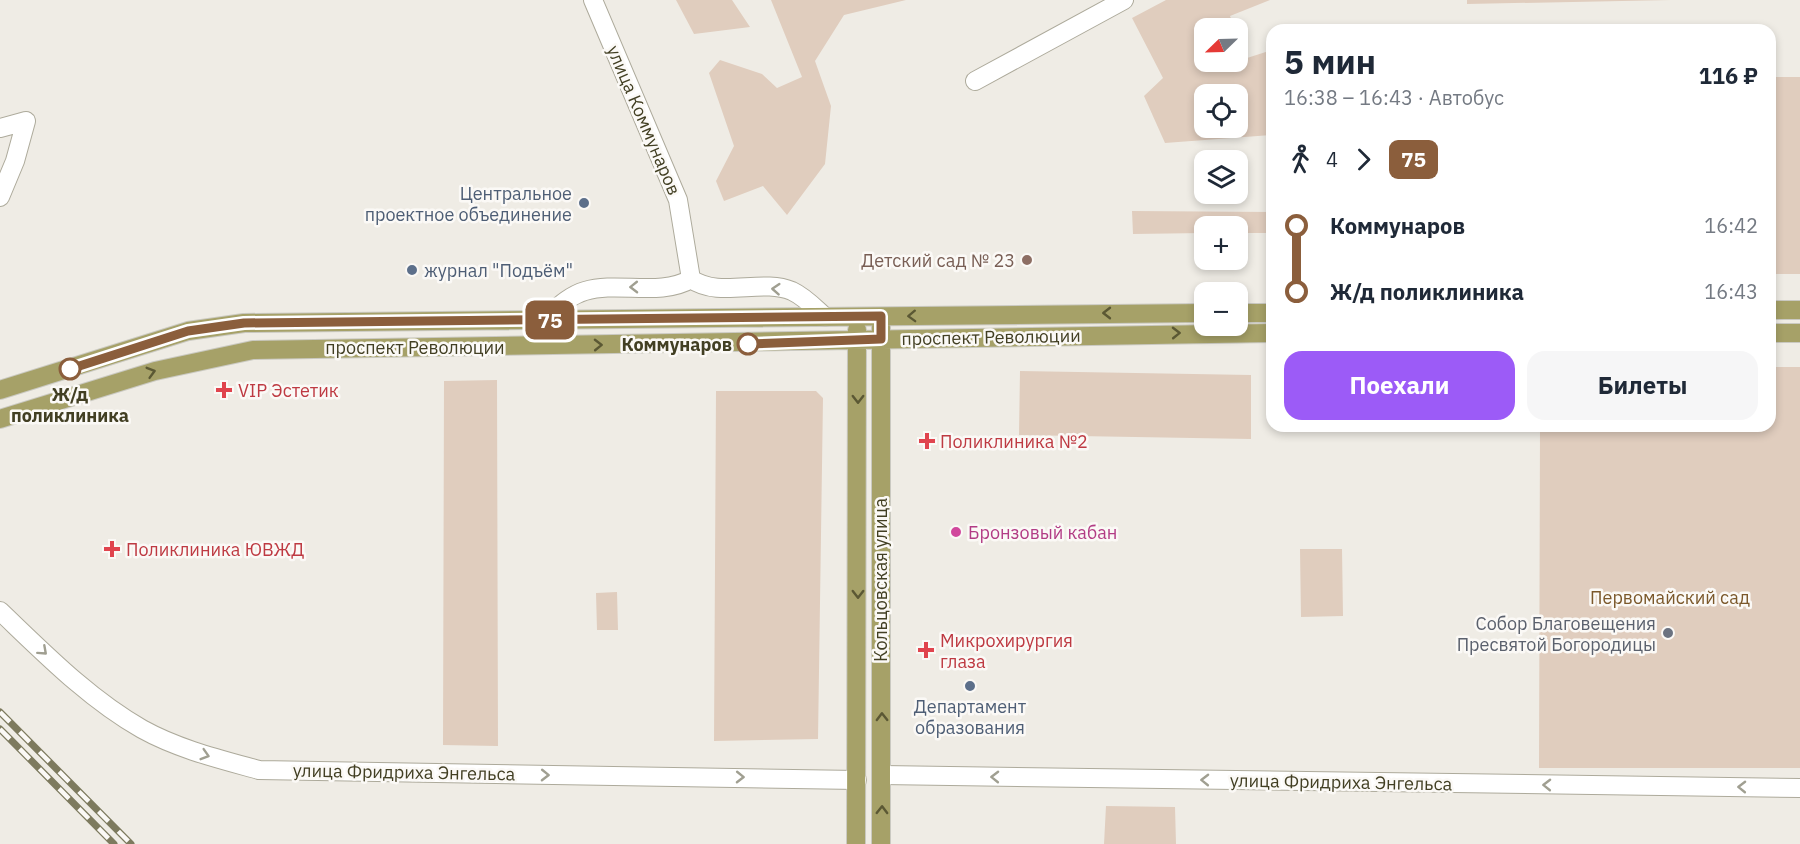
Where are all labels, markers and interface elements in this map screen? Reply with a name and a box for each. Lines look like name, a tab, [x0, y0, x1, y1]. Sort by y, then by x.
north arrow	[1194, 18, 1248, 72]
map controls	[1194, 18, 1248, 336]
text: 5 мин	[1284, 40, 1376, 83]
street label: улица Коммунаров	[602, 42, 686, 198]
text: 116 ₽	[1699, 61, 1758, 90]
button: locate	[1194, 84, 1248, 138]
text: 16:38 – 16:43 · Автобус	[1284, 84, 1504, 111]
icon: walk	[1284, 143, 1317, 176]
icon: forward	[1347, 143, 1380, 176]
text: 75	[1401, 145, 1426, 173]
text: 4	[1326, 146, 1338, 173]
button: layers	[1194, 150, 1248, 204]
place label: Центральное проектное объединение	[365, 182, 572, 226]
marker: Центральное проектное объединение	[577, 196, 591, 210]
text: Коммунаров	[1330, 211, 1465, 240]
text: 16:42	[1704, 212, 1758, 239]
button: +	[1194, 216, 1248, 270]
place label: Детский сад № 23	[861, 249, 1015, 272]
marker: Детский сад № 23	[1020, 253, 1034, 267]
place label: журнал "Подъём"	[424, 259, 573, 282]
marker: журнал "Подъём"	[405, 263, 419, 277]
text: Ж/д поликлиника	[1330, 277, 1524, 306]
text: 16:43	[1704, 278, 1758, 305]
one-way arrow	[630, 281, 639, 293]
button: −	[1194, 282, 1248, 336]
one-way arrow	[772, 283, 781, 296]
line badge: 75	[523, 300, 577, 340]
text: 75	[537, 306, 563, 334]
one-way arrow	[1103, 307, 1112, 319]
one-way arrow	[908, 309, 917, 322]
street label: проспект Революции	[901, 324, 1081, 350]
one-way arrow	[1172, 327, 1181, 340]
place label: Коммунаров	[621, 333, 732, 356]
marker: Коммунаров	[737, 333, 759, 355]
street label: проспект Революции	[325, 336, 505, 359]
one-way arrow	[593, 339, 602, 351]
button: Поехали	[1284, 351, 1515, 420]
button: Билеты	[1527, 351, 1758, 420]
marker: Ж/д поликлиника	[59, 358, 81, 380]
one-way arrow	[145, 367, 156, 379]
place label: VIP Эстетик	[238, 379, 339, 402]
marker: VIP Эстетик	[215, 381, 233, 399]
place label: Ж/д поликлиника	[11, 383, 129, 427]
one-way arrow	[852, 394, 864, 403]
place label: Поликлиника №2	[940, 430, 1088, 453]
marker: Поликлиника №2	[918, 432, 936, 450]
street label: Кольцовская улица	[869, 498, 892, 662]
place label: Бронзовый кабан	[968, 521, 1117, 544]
marker: Бронзовый кабан	[949, 525, 963, 539]
place label: Поликлиника ЮВЖД	[126, 538, 304, 561]
marker: Поликлиника ЮВЖД	[103, 540, 121, 558]
park label: Первомайский сад	[1590, 586, 1750, 609]
one-way arrow	[852, 589, 864, 598]
place label: Собор Благовещения Пресвятой Богородицы	[1457, 612, 1656, 656]
marker: Собор Благовещения Пресвятой Богородицы	[1661, 626, 1675, 640]
place label: Микрохирургия глаза	[940, 629, 1073, 673]
marker: Микрохирургия глаза	[917, 641, 935, 659]
one-way arrow	[36, 644, 46, 655]
marker: Департамент образования	[963, 679, 977, 693]
place label: Департамент образования	[914, 695, 1027, 739]
one-way arrow	[875, 712, 888, 721]
one-way arrow	[199, 748, 210, 761]
street label: улица Фридриха Энгельса	[293, 759, 516, 785]
one-way arrow	[541, 768, 550, 781]
street label: улица Фридриха Энгельса	[1230, 769, 1453, 795]
one-way arrow	[736, 771, 745, 784]
one-way arrow	[991, 771, 1000, 783]
one-way arrow	[1200, 774, 1209, 786]
one-way arrow	[1542, 779, 1551, 791]
one-way arrow	[1737, 781, 1746, 794]
one-way arrow	[876, 805, 888, 814]

